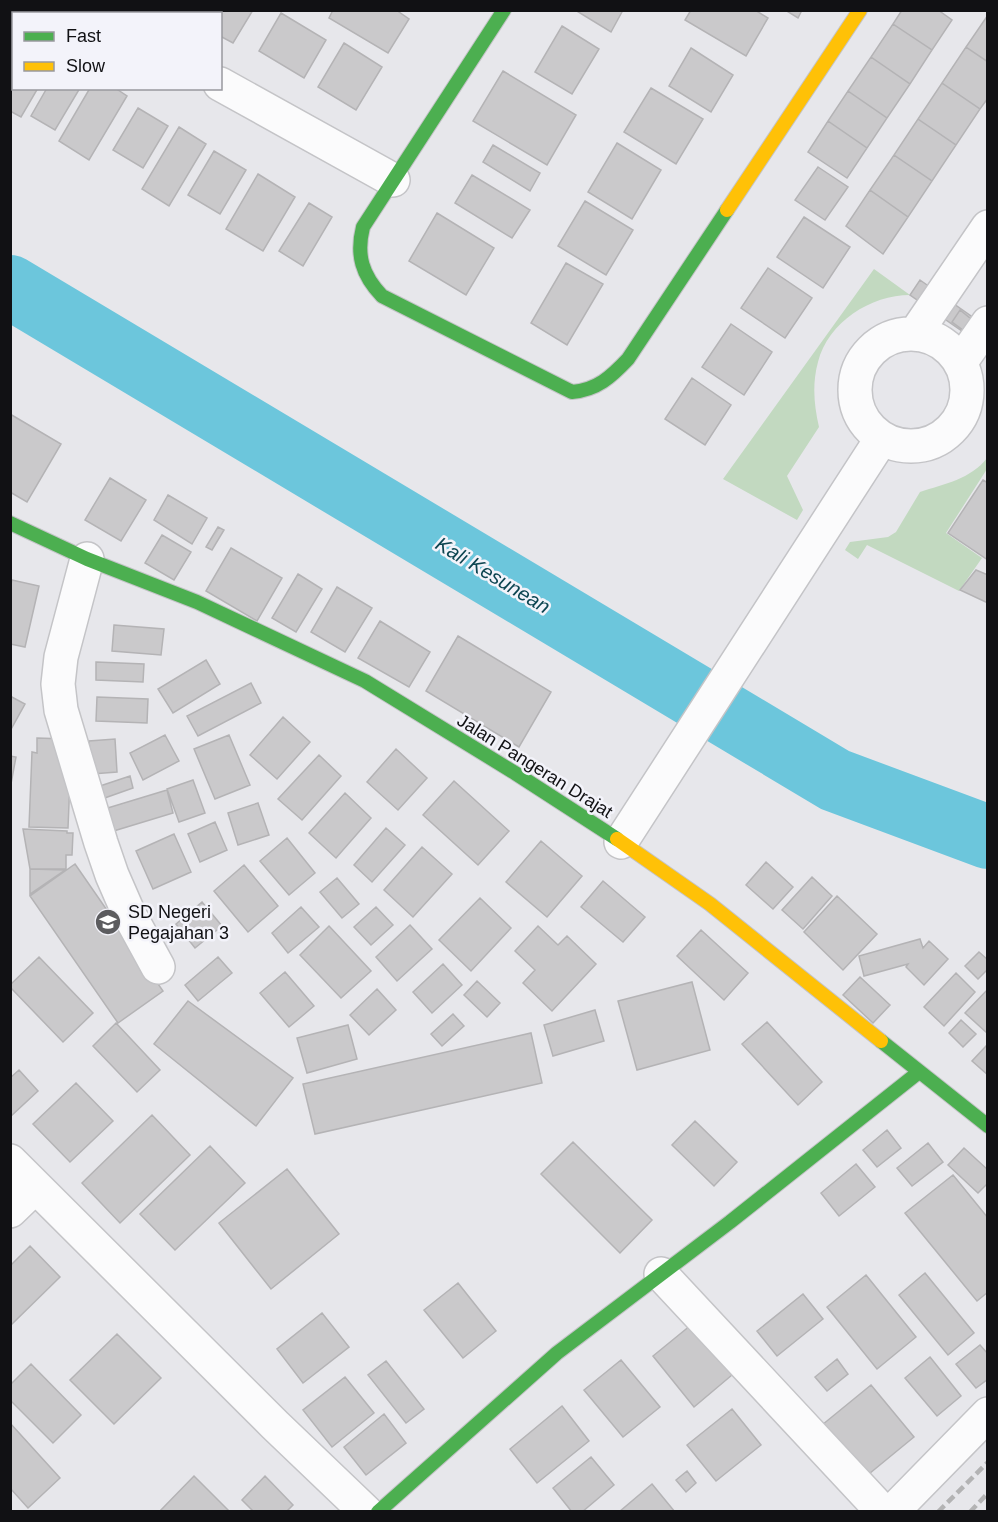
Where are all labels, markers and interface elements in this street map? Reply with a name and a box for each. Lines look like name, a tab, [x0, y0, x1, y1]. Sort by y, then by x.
legend	[12, 12, 222, 90]
text: Fast	[66, 26, 101, 46]
text: Slow	[66, 56, 106, 76]
water label: Kali Kesunean	[432, 532, 554, 618]
street label: Jalan Pangeran Drajat	[454, 710, 616, 822]
place label: SD Negeri Pegajahan 3	[128, 902, 229, 943]
school or university icon: SD Negeri Pegajahan 3	[93, 907, 123, 937]

